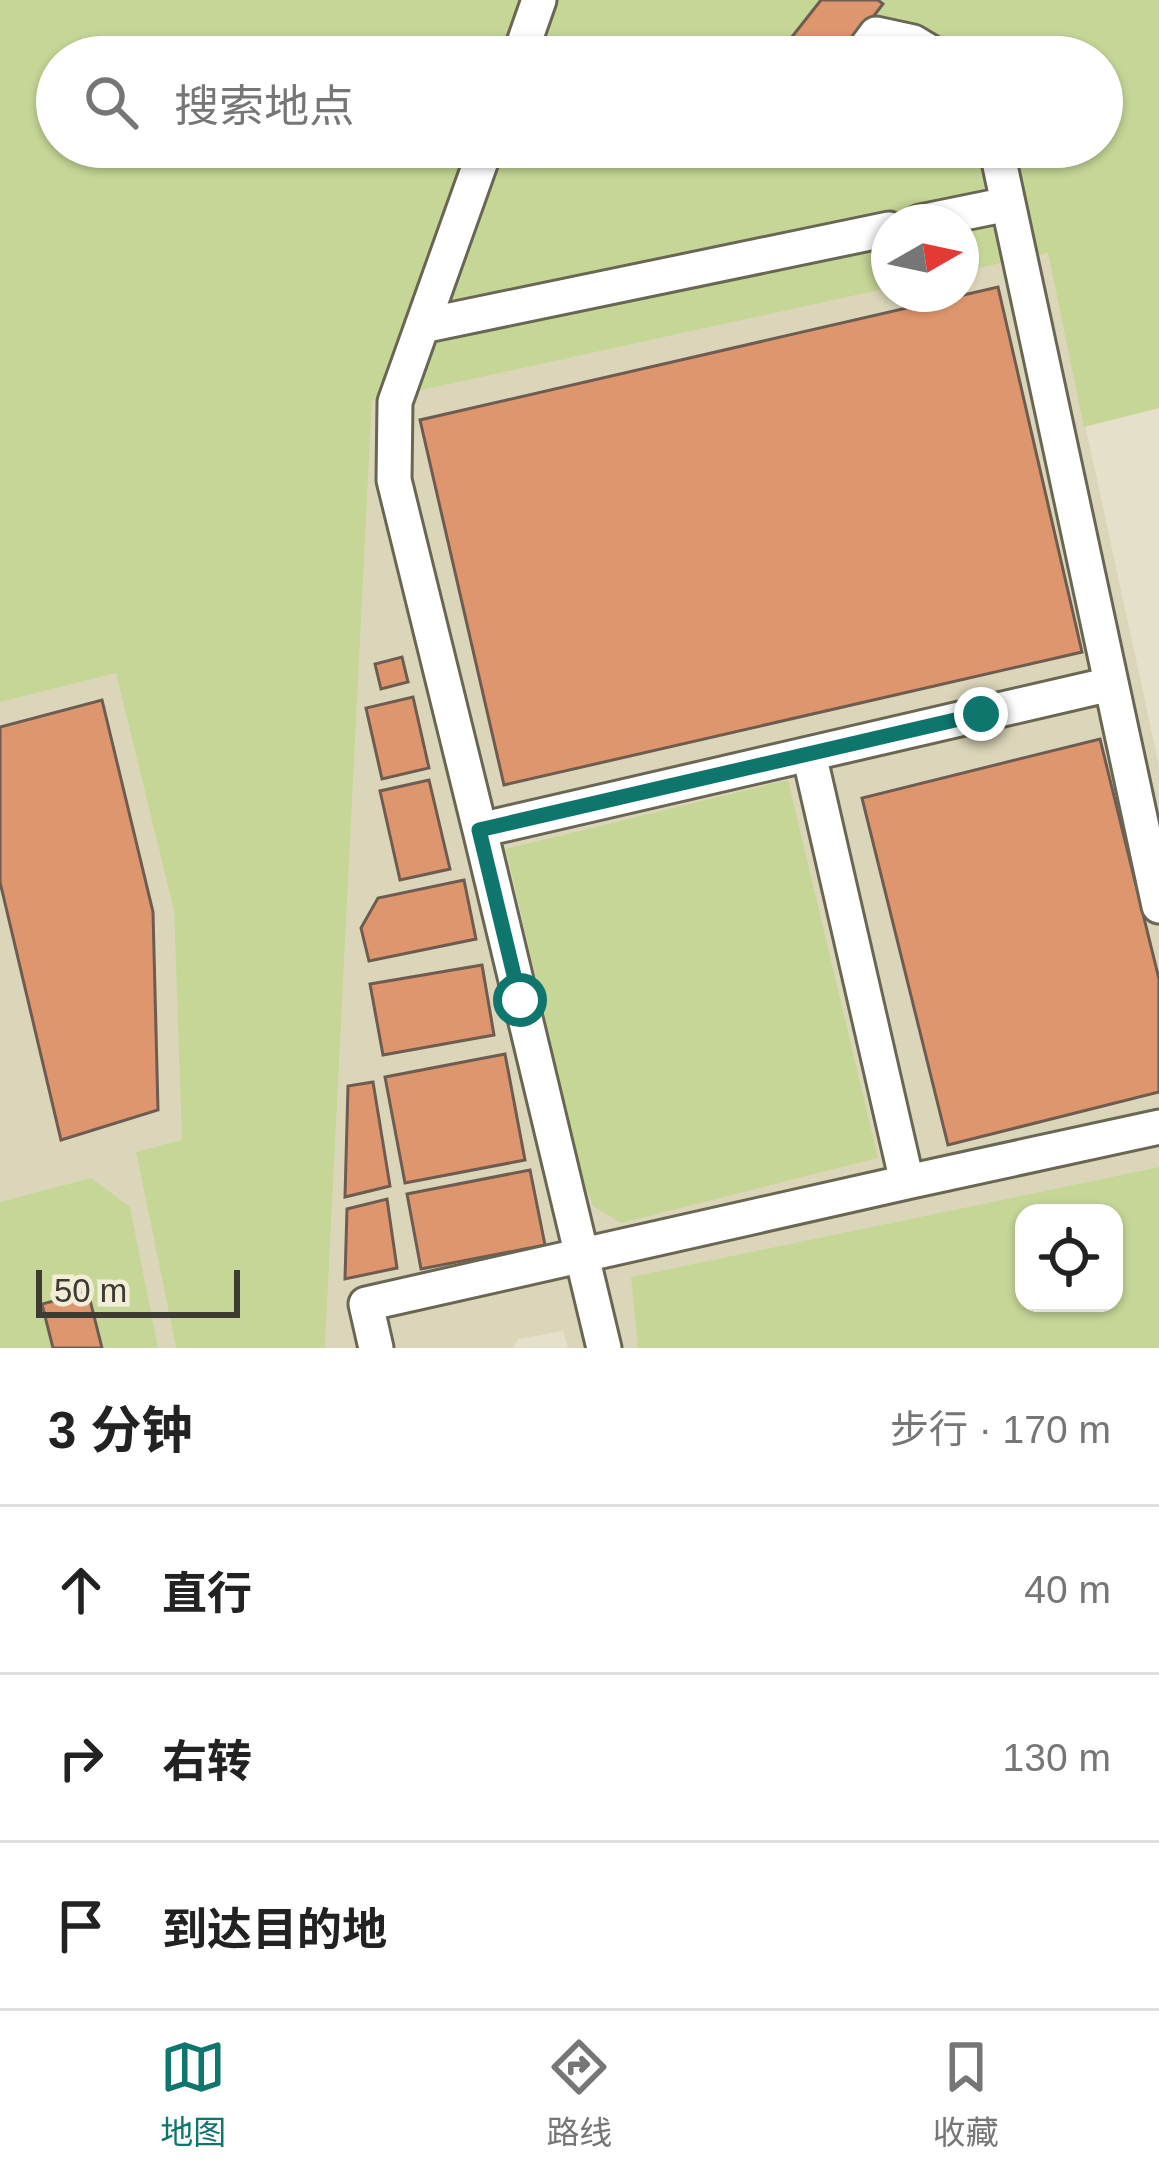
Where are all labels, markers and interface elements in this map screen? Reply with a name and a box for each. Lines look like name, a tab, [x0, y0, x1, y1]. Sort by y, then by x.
search box	[36, 36, 1123, 168]
icon: search	[78, 69, 144, 135]
text: 搜索地点	[174, 81, 354, 132]
north arrow	[871, 204, 979, 312]
route end	[954, 687, 1008, 741]
route start	[493, 973, 547, 1027]
map controls	[1015, 1204, 1123, 1312]
button: locate	[1015, 1204, 1123, 1312]
scale bar	[36, 1264, 240, 1317]
text: 50 m	[54, 1272, 127, 1309]
text: 3 分钟	[48, 1402, 193, 1459]
text: 步行 · 170 m	[890, 1408, 1111, 1451]
icon: ahead	[48, 1557, 114, 1623]
text: 直行	[162, 1568, 252, 1619]
text: 40 m	[1024, 1568, 1111, 1611]
icon: right	[48, 1725, 114, 1791]
text: 右转	[162, 1736, 252, 1787]
text: 130 m	[1003, 1736, 1111, 1779]
icon: arrive	[48, 1893, 114, 1959]
text: 到达目的地	[162, 1904, 387, 1955]
tab: 地图	[160, 2034, 226, 2154]
tab: 路线	[546, 2034, 612, 2154]
tab: 收藏	[933, 2034, 999, 2154]

